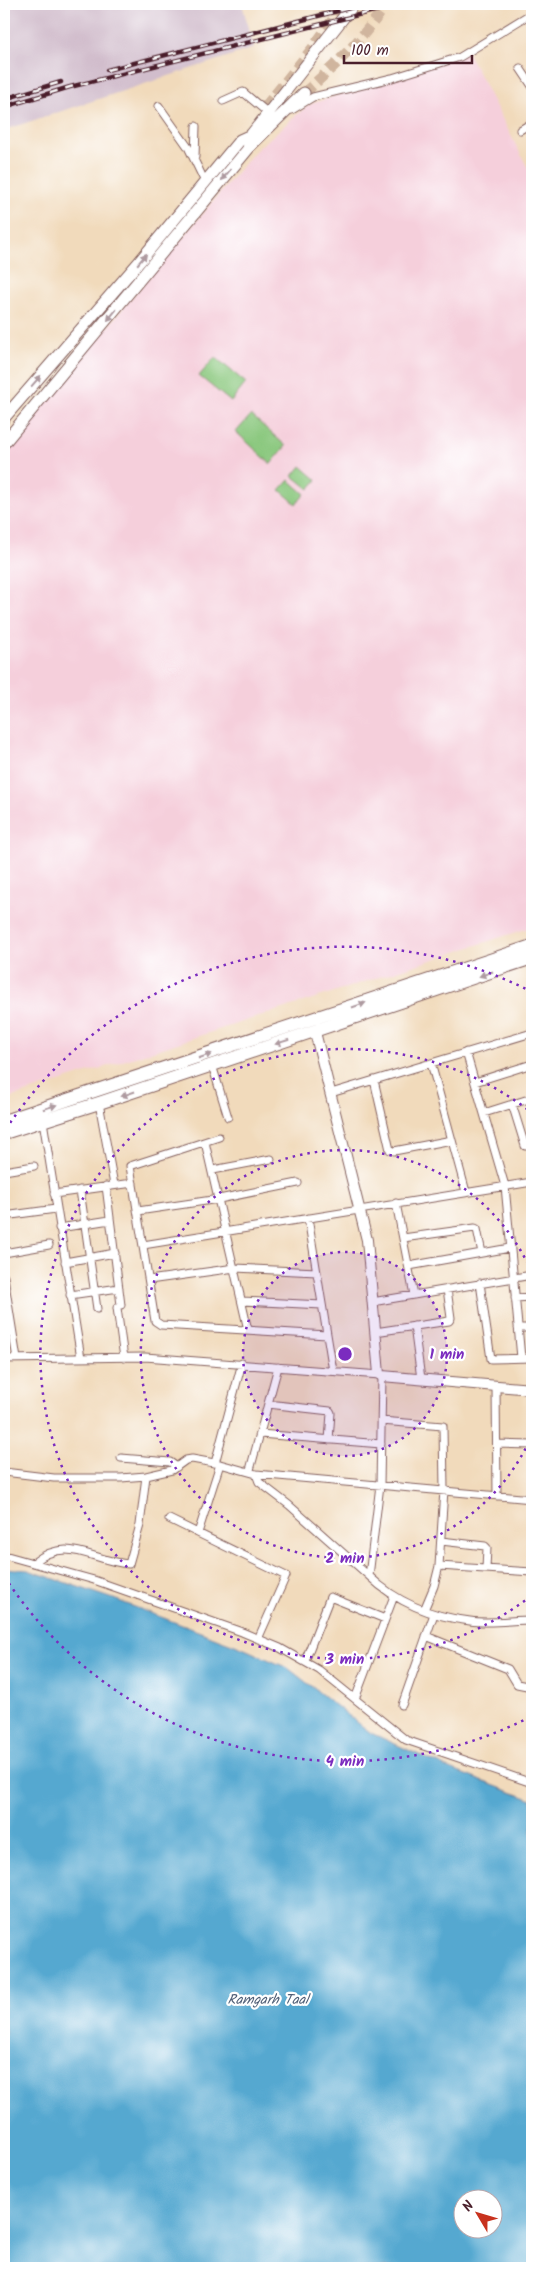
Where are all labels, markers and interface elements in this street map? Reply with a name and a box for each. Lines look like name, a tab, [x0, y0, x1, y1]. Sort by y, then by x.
scale bar	[344, 32, 471, 64]
text: 100 m	[351, 39, 389, 63]
one-way arrow	[221, 169, 232, 182]
one-way arrow	[136, 253, 148, 265]
one-way arrow	[106, 308, 117, 321]
one-way arrow	[30, 375, 41, 388]
one-way arrow	[478, 970, 493, 978]
one-way arrow	[351, 1000, 366, 1008]
one-way arrow	[275, 1039, 290, 1047]
one-way arrow	[197, 1051, 212, 1059]
one-way arrow	[120, 1090, 135, 1098]
one-way arrow	[43, 1103, 58, 1110]
text: 1 min	[430, 1343, 464, 1367]
centre of rings	[336, 1345, 354, 1363]
text: 2 min	[325, 1547, 365, 1571]
text: 3 min	[325, 1648, 364, 1672]
text: 4 min	[326, 1750, 364, 1774]
water label: Ramgarh Taal	[228, 1989, 311, 2011]
north arrow	[454, 2190, 504, 2240]
text: N	[457, 2196, 480, 2217]

